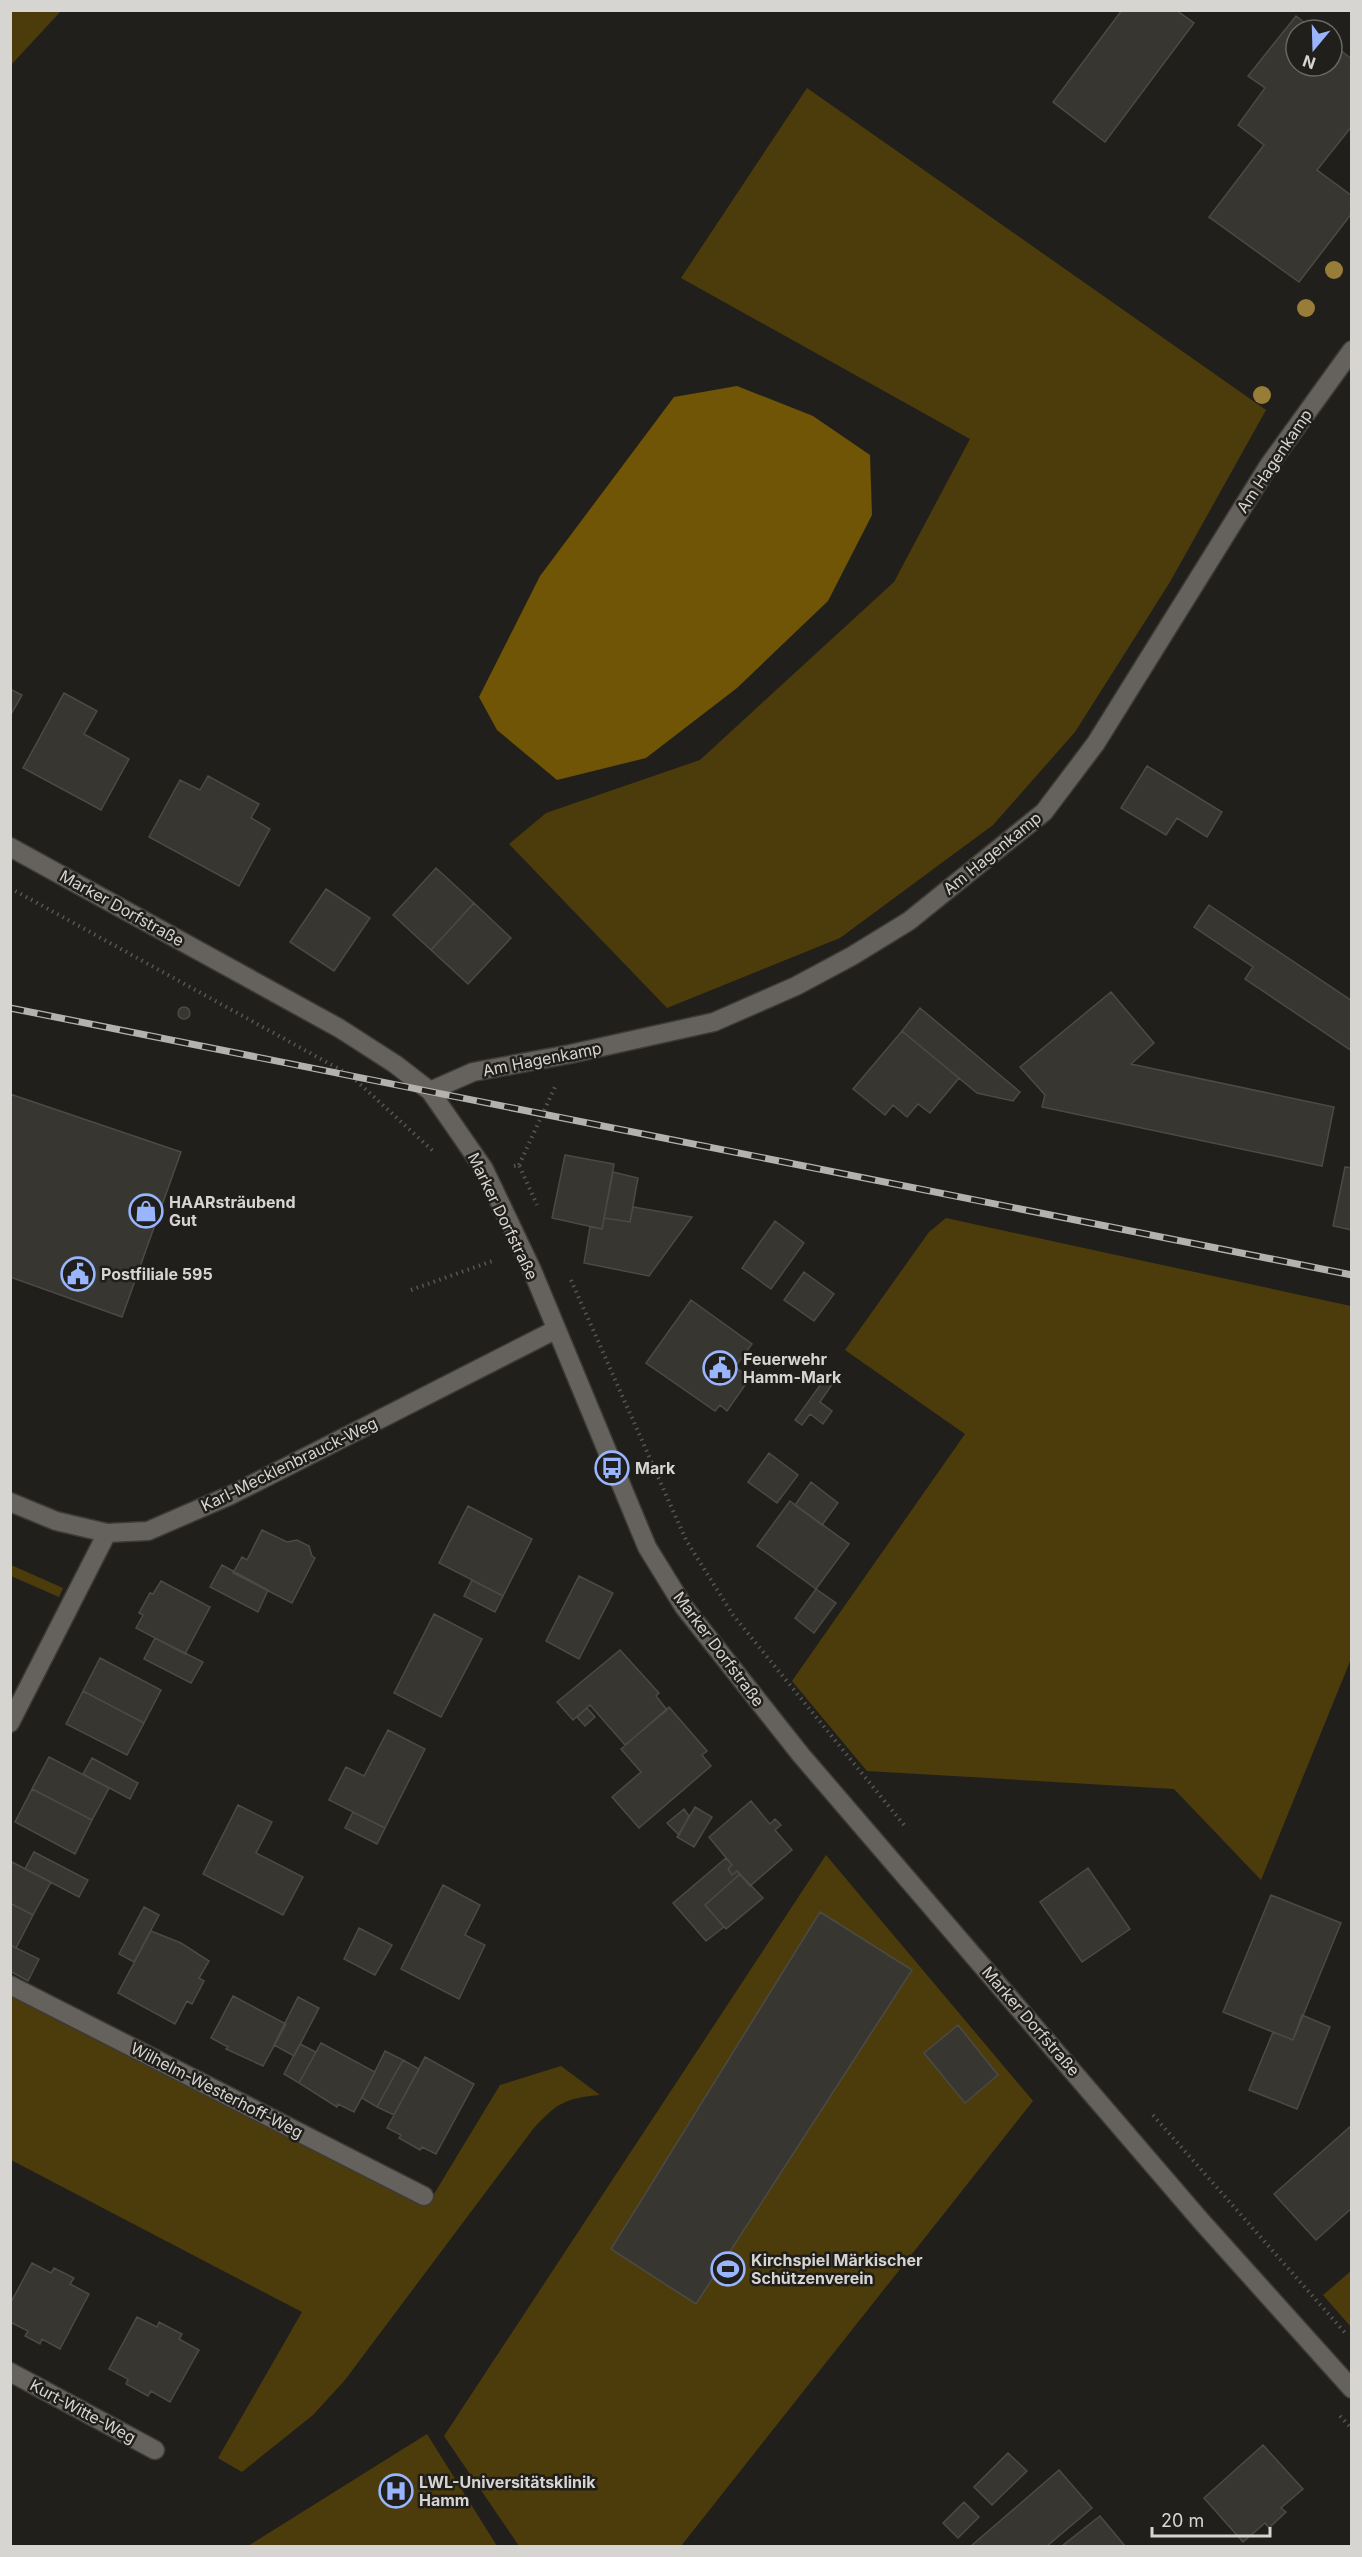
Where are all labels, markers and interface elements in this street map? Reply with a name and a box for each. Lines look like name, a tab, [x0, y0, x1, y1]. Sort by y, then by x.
north arrow	[1284, 18, 1344, 78]
text: N	[1300, 51, 1318, 74]
street label: Am Hagenkamp	[1232, 405, 1316, 517]
street label: Am Hagenkamp	[939, 807, 1045, 899]
street label: Marker Dorfstraße	[56, 866, 188, 950]
street label: Am Hagenkamp	[481, 1038, 603, 1080]
street label: Marker Dorfstraße	[464, 1149, 542, 1283]
place label: HAARsträubend Gut	[169, 1192, 296, 1230]
shop icon: HAARsträubend Gut	[128, 1193, 164, 1229]
public building icon: Postfiliale 595	[60, 1256, 96, 1292]
place label: Postfiliale 595	[101, 1264, 213, 1284]
place label: Feuerwehr Hamm-Mark	[743, 1349, 842, 1387]
public building icon: Feuerwehr Hamm-Mark	[702, 1350, 738, 1386]
street label: Karl-Mecklenbrauck-Weg	[198, 1413, 380, 1515]
bus stop icon: Mark	[594, 1450, 630, 1486]
place label: Mark	[635, 1458, 676, 1478]
street label: Marker Dorfstraße	[669, 1588, 769, 1710]
street label: Marker Dorfstraße	[978, 1962, 1084, 2080]
street label: Wilhelm-Westerhoff-Weg	[128, 2038, 306, 2142]
place label: Kirchspiel Märkischer Schützenverein	[751, 2250, 923, 2288]
sports icon: Kirchspiel Märkischer Schützenverein	[710, 2251, 746, 2287]
street label: Kurt-Witte-Weg	[27, 2375, 139, 2447]
place label: LWL-Universitätsklinik Hamm	[419, 2472, 596, 2510]
hospital icon: LWL-Universitätsklinik Hamm	[378, 2473, 414, 2509]
scale bar	[1152, 2500, 1270, 2538]
text: 20 m	[1161, 2510, 1204, 2531]

